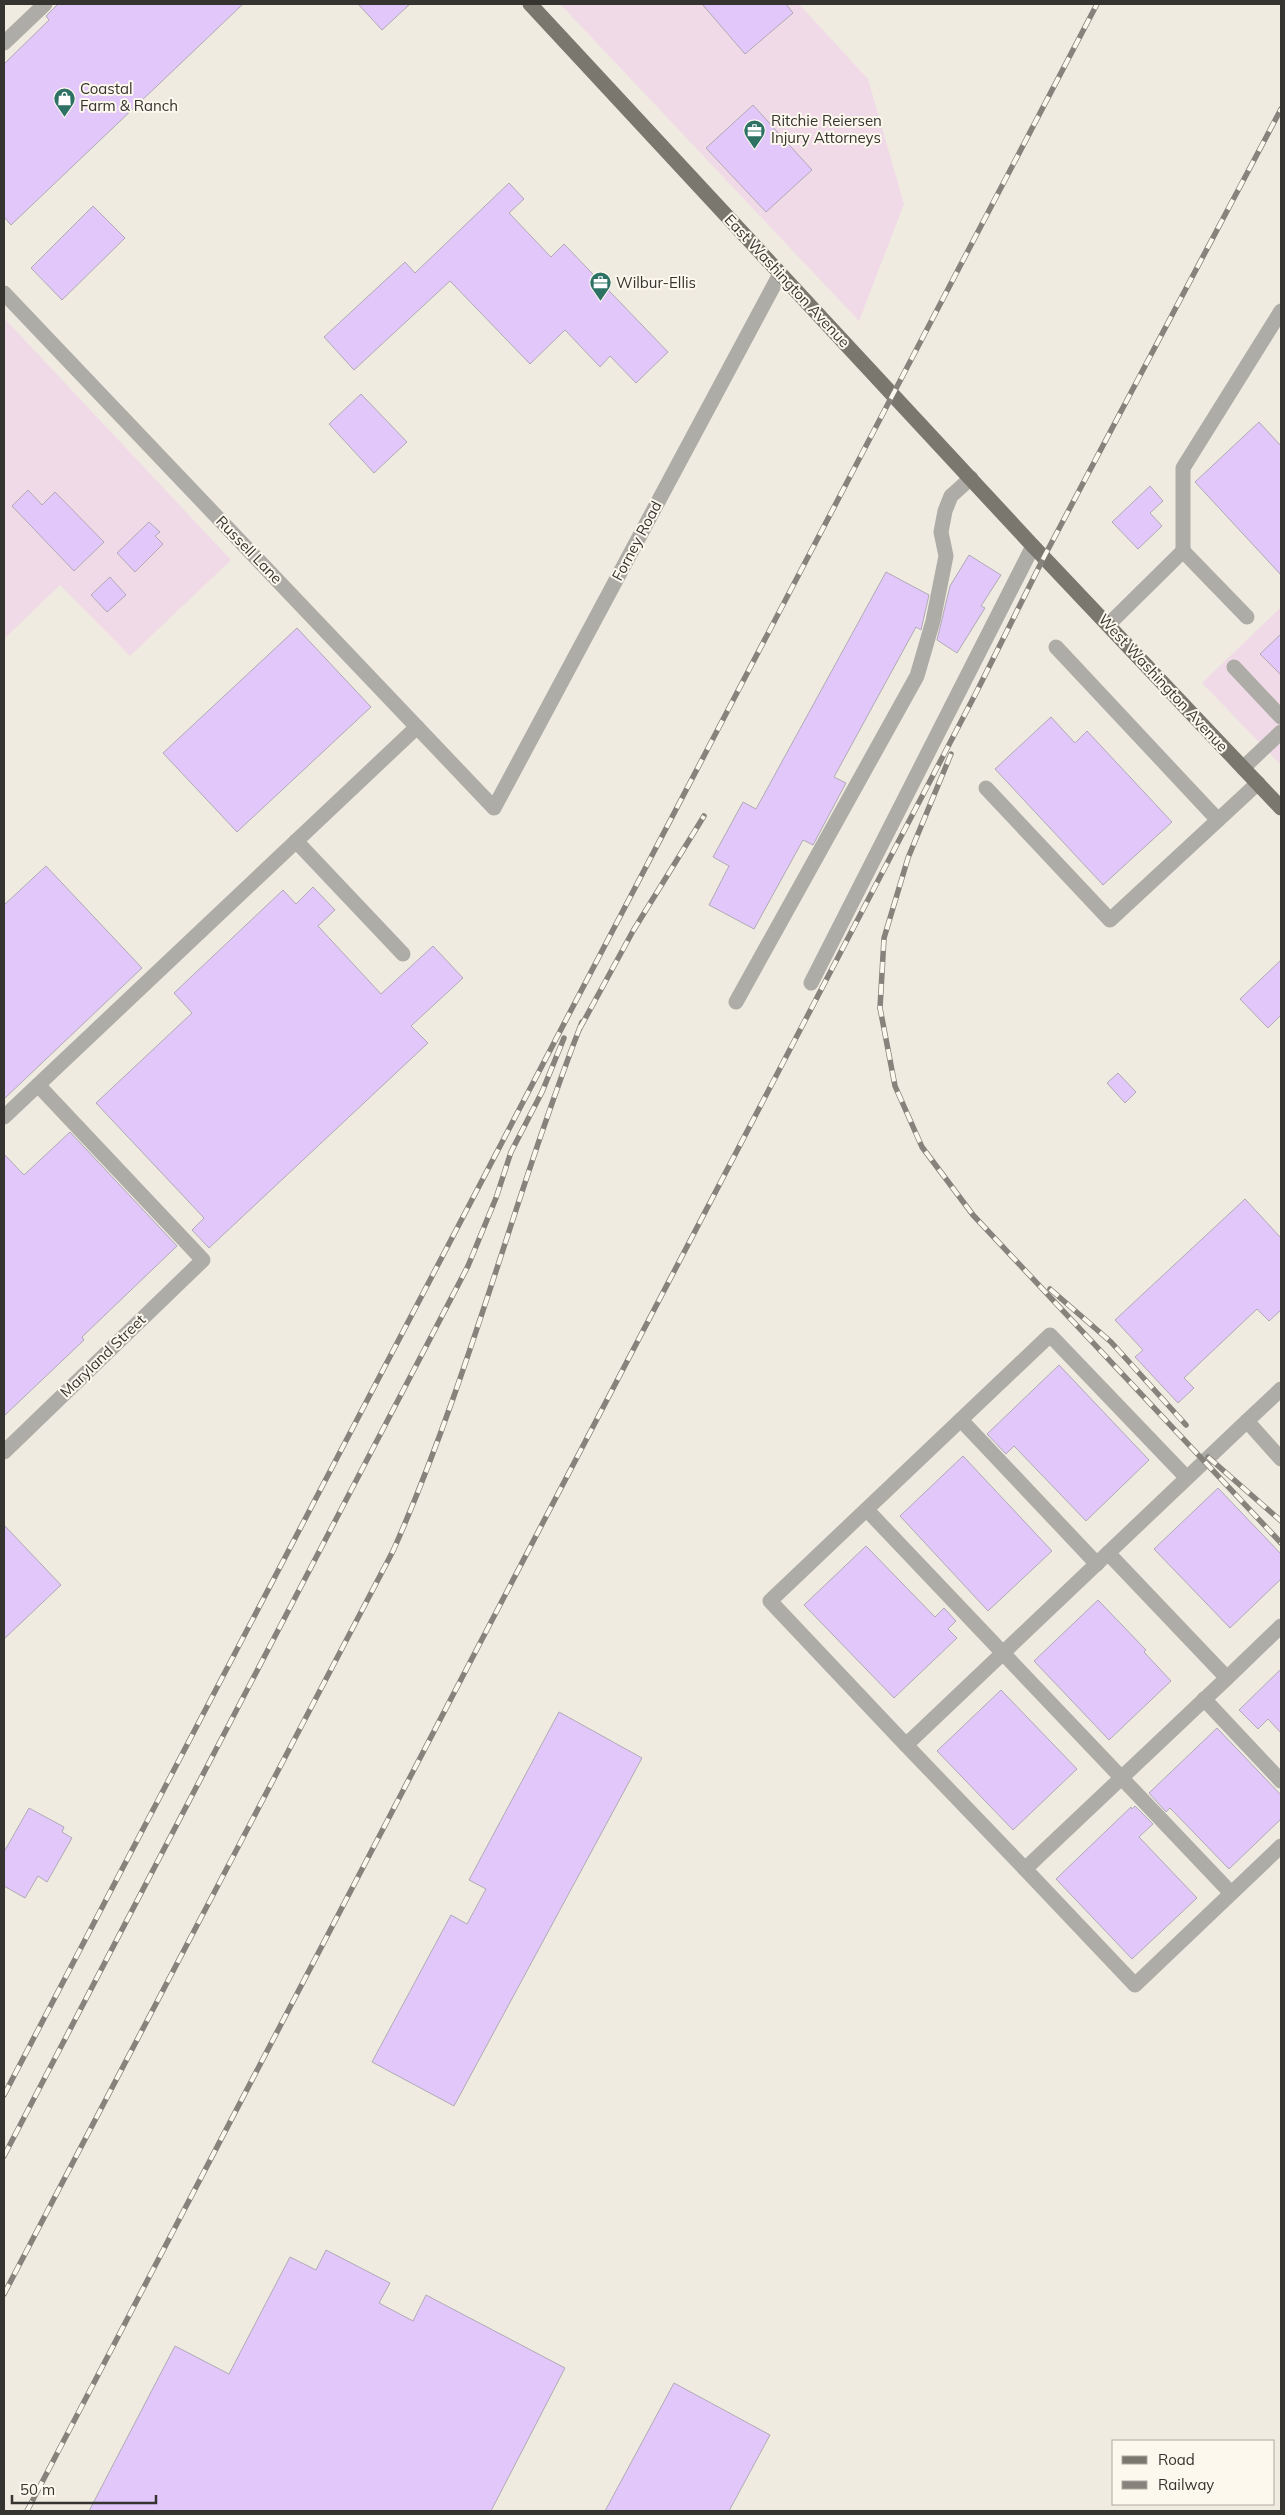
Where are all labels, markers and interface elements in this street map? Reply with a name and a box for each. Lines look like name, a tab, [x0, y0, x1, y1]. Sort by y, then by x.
place label: Coastal Farm & Ranch	[80, 79, 178, 115]
shop icon: Coastal Farm & Ranch	[52, 86, 76, 117]
place label: Ritchie Reiersen Injury Attorneys	[771, 111, 882, 147]
office icon: Ritchie Reiersen Injury Attorneys	[743, 118, 767, 149]
street label: East Washington Avenue	[721, 210, 854, 351]
office icon: Wilbur-Ellis	[588, 271, 612, 302]
place label: Wilbur-Ellis	[616, 273, 696, 292]
street label: Forney Road	[608, 498, 666, 584]
street label: Russell Lane	[212, 512, 287, 588]
street label: West Washington Avenue	[1094, 610, 1232, 756]
street label: Maryland Street	[56, 1310, 149, 1401]
legend	[1112, 2440, 1275, 2505]
text: Road	[1158, 2450, 1195, 2469]
scale bar	[12, 2472, 156, 2504]
text: Railway	[1158, 2475, 1214, 2494]
text: 50 m	[20, 2480, 55, 2499]

